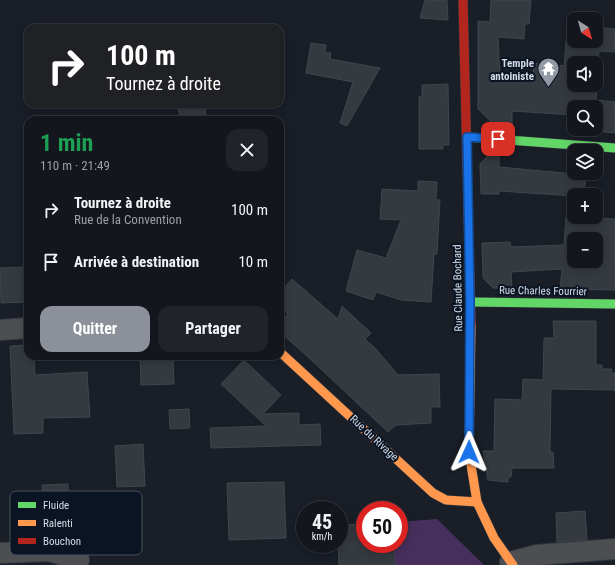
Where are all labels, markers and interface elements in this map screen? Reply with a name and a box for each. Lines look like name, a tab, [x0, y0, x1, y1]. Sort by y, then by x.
north arrow	[567, 12, 603, 48]
map controls	[567, 12, 603, 268]
text: 100 m	[106, 39, 176, 72]
icon: right	[40, 40, 92, 92]
temple icon: Temple antoiniste	[536, 56, 562, 89]
button: sound	[567, 56, 603, 92]
place label: Temple antoiniste	[490, 57, 534, 83]
text: Tournez à droite	[106, 73, 221, 94]
button: search	[567, 100, 603, 136]
pin	[481, 122, 515, 156]
icon: arrive	[487, 128, 509, 150]
text: 1 min	[40, 129, 93, 157]
button: close	[226, 129, 268, 171]
button: layers	[567, 144, 603, 180]
text: 110 m · 21:49	[40, 158, 110, 173]
button: +	[567, 188, 603, 224]
text: Tournez à droite	[74, 194, 171, 212]
icon: right	[40, 199, 62, 221]
text: 100 m	[231, 201, 268, 219]
text: Rue de la Convention	[74, 212, 182, 227]
button: −	[567, 232, 603, 268]
street label: Rue Claude Bochard	[451, 244, 465, 332]
icon: arrive	[40, 251, 62, 273]
text: Arrivée à destination	[74, 253, 199, 271]
text: 10 m	[238, 253, 268, 271]
street label: Rue Charles Fourrier	[499, 284, 588, 298]
button: Quitter	[40, 306, 150, 352]
button: Partager	[158, 306, 268, 352]
street label: Rue du Rivage	[347, 412, 401, 464]
position arrow	[448, 431, 490, 473]
legend	[10, 491, 142, 555]
text: Fluide	[43, 499, 69, 512]
speed limit sign: 50	[356, 501, 408, 553]
text: 45	[312, 510, 332, 534]
text: Ralenti	[43, 517, 73, 530]
text: km/h	[312, 531, 332, 542]
text: Bouchon	[43, 535, 81, 548]

